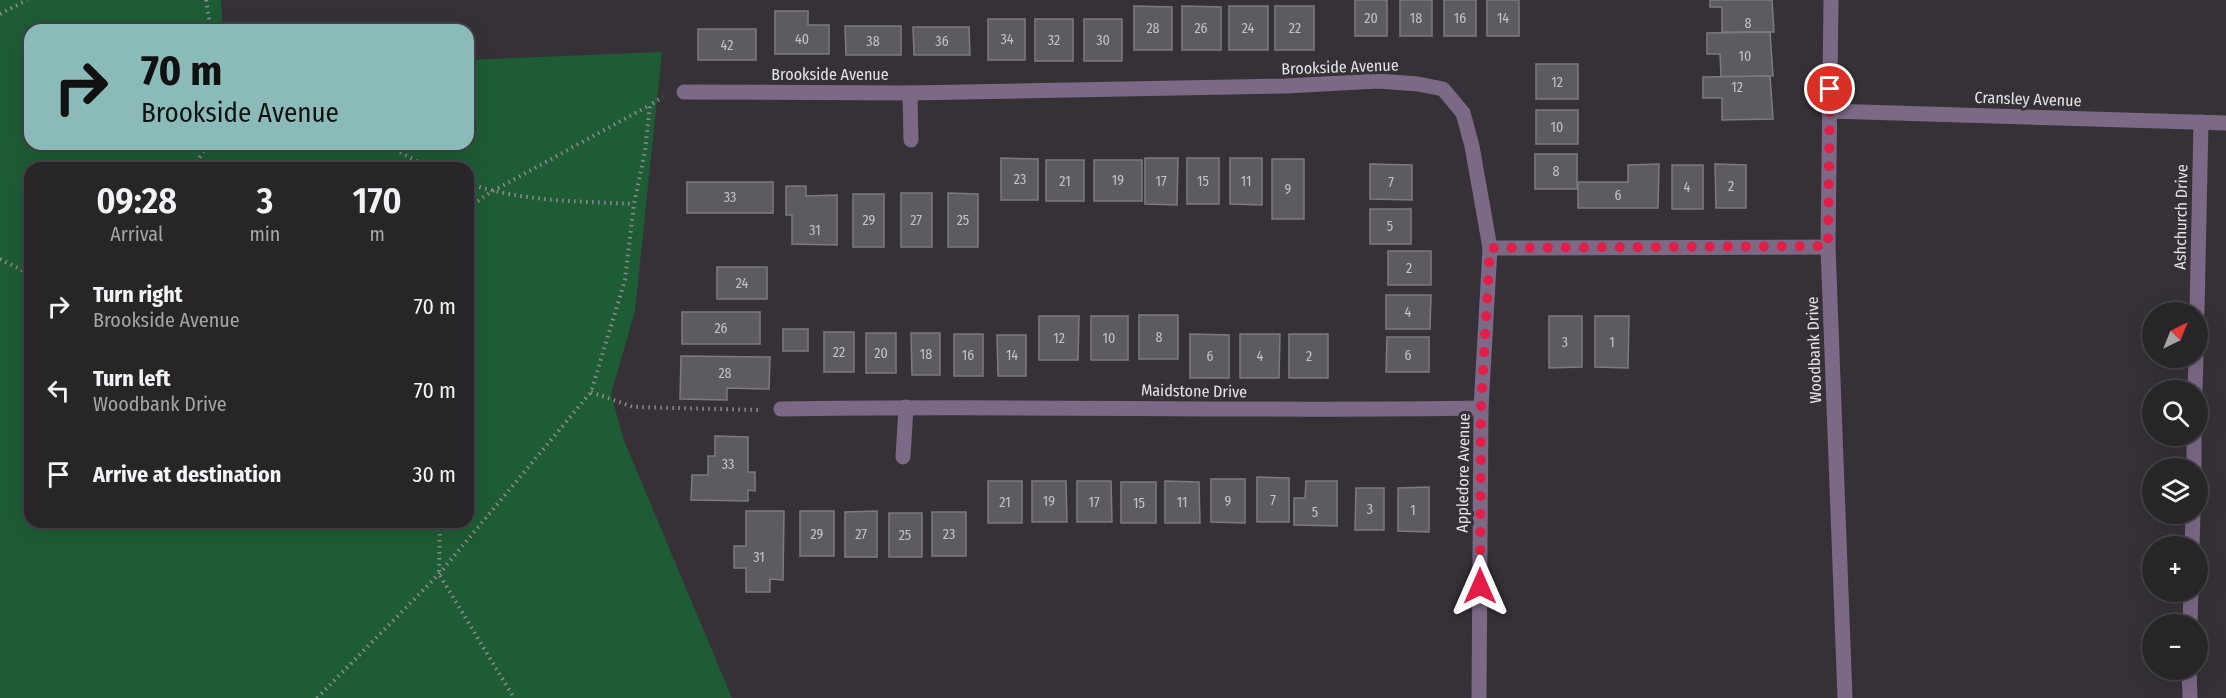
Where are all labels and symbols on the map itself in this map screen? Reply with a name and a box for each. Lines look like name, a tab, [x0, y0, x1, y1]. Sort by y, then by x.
house number: 20	[1364, 10, 1378, 27]
house number: 18	[1410, 10, 1422, 27]
house number: 16	[1454, 10, 1466, 27]
house number: 14	[1497, 10, 1509, 27]
house number: 8	[1745, 15, 1752, 32]
house number: 28	[1146, 20, 1160, 37]
house number: 26	[1194, 20, 1208, 37]
house number: 24	[1242, 20, 1255, 37]
house number: 22	[1289, 20, 1301, 37]
house number: 40	[795, 31, 809, 48]
house number: 34	[1000, 31, 1014, 48]
house number: 32	[1048, 32, 1060, 49]
house number: 30	[1096, 32, 1110, 49]
house number: 38	[866, 33, 880, 50]
house number: 36	[935, 33, 949, 50]
house number: 42	[721, 37, 733, 54]
house number: 10	[1739, 48, 1751, 65]
street label: Brookside Avenue	[1281, 55, 1399, 79]
pin	[1804, 63, 1855, 114]
street label: Brookside Avenue	[771, 65, 889, 84]
house number: 12	[1551, 74, 1563, 91]
house number: 12	[1731, 79, 1743, 96]
street label: Cransley Avenue	[1974, 88, 2082, 110]
house number: 10	[1551, 119, 1563, 136]
house number: 8	[1553, 163, 1560, 180]
street label: Ashchurch Drive	[2171, 164, 2191, 270]
house number: 23	[1014, 171, 1026, 188]
house number: 19	[1112, 172, 1124, 189]
house number: 21	[1059, 173, 1071, 190]
house number: 17	[1155, 173, 1167, 190]
house number: 15	[1197, 173, 1209, 190]
house number: 11	[1241, 173, 1251, 190]
house number: 7	[1388, 174, 1394, 191]
house number: 2	[1728, 178, 1734, 195]
house number: 4	[1684, 179, 1691, 196]
house number: 9	[1285, 181, 1292, 198]
house number: 6	[1615, 187, 1622, 204]
house number: 33	[724, 189, 736, 206]
house number: 29	[863, 212, 876, 229]
house number: 27	[910, 212, 922, 229]
house number: 25	[957, 212, 969, 229]
house number: 5	[1387, 218, 1393, 235]
house number: 31	[809, 222, 821, 239]
house number: 2	[1406, 260, 1412, 277]
house number: 24	[736, 275, 749, 292]
street label: Woodbank Drive	[1803, 296, 1825, 404]
north arrow	[2142, 302, 2208, 368]
house number: 4	[1405, 304, 1412, 321]
house number: 26	[714, 320, 728, 337]
house number: 8	[1156, 329, 1163, 346]
house number: 12	[1053, 330, 1065, 347]
house number: 10	[1103, 330, 1115, 347]
house number: 3	[1562, 334, 1568, 351]
house number: 1	[1609, 334, 1615, 351]
house number: 22	[833, 344, 845, 361]
house number: 20	[874, 345, 888, 362]
house number: 18	[920, 346, 932, 363]
house number: 16	[962, 347, 974, 364]
house number: 14	[1006, 347, 1018, 364]
house number: 6	[1405, 347, 1412, 364]
house number: 6	[1207, 348, 1214, 365]
house number: 4	[1257, 348, 1264, 365]
house number: 2	[1306, 348, 1312, 365]
house number: 28	[718, 365, 732, 382]
street label: Maidstone Drive	[1141, 381, 1247, 401]
street label: Appledore Avenue	[1452, 413, 1474, 533]
house number: 33	[722, 456, 734, 473]
house number: 7	[1270, 492, 1276, 509]
house number: 19	[1043, 493, 1055, 510]
house number: 9	[1225, 493, 1232, 510]
house number: 21	[999, 494, 1011, 511]
house number: 17	[1088, 494, 1100, 511]
house number: 11	[1177, 494, 1187, 511]
house number: 15	[1133, 495, 1145, 512]
house number: 3	[1367, 501, 1373, 518]
house number: 1	[1410, 502, 1416, 519]
house number: 5	[1312, 504, 1318, 521]
house number: 29	[811, 526, 824, 543]
house number: 27	[855, 526, 867, 543]
house number: 23	[943, 526, 955, 543]
house number: 25	[899, 527, 911, 544]
house number: 31	[753, 549, 765, 566]
position arrow	[1448, 554, 1512, 618]

